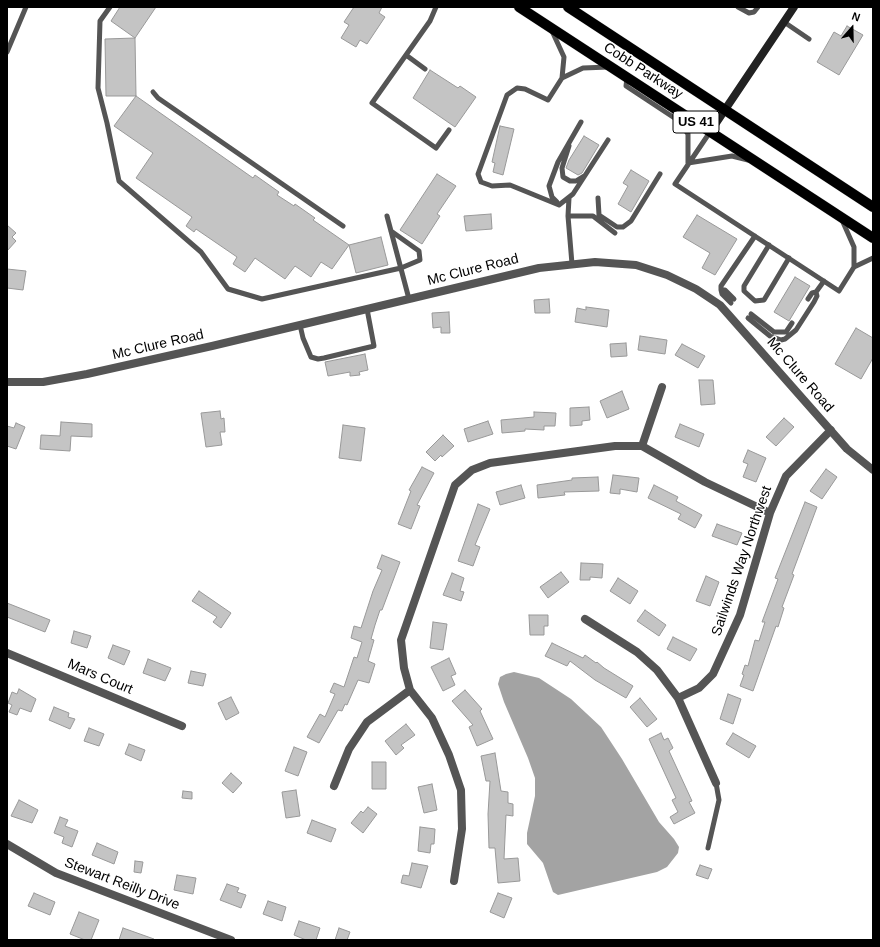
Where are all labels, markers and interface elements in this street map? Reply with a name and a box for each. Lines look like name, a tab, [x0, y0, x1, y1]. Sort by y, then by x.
north arrow	[832, 8, 872, 48]
text: N	[850, 10, 862, 24]
street label: Cobb Parkway	[600, 39, 686, 103]
road number: US 41	[673, 111, 719, 133]
street label: Mc Clure Road	[426, 251, 520, 289]
street label: Mc Clure Road	[111, 326, 205, 364]
street label: Mc Clure Road	[763, 334, 837, 416]
street label: Sailwinds Way Northwest	[708, 484, 776, 638]
street label: Mars Court	[65, 656, 135, 698]
street label: Stewart Reilly Drive	[62, 854, 182, 914]

